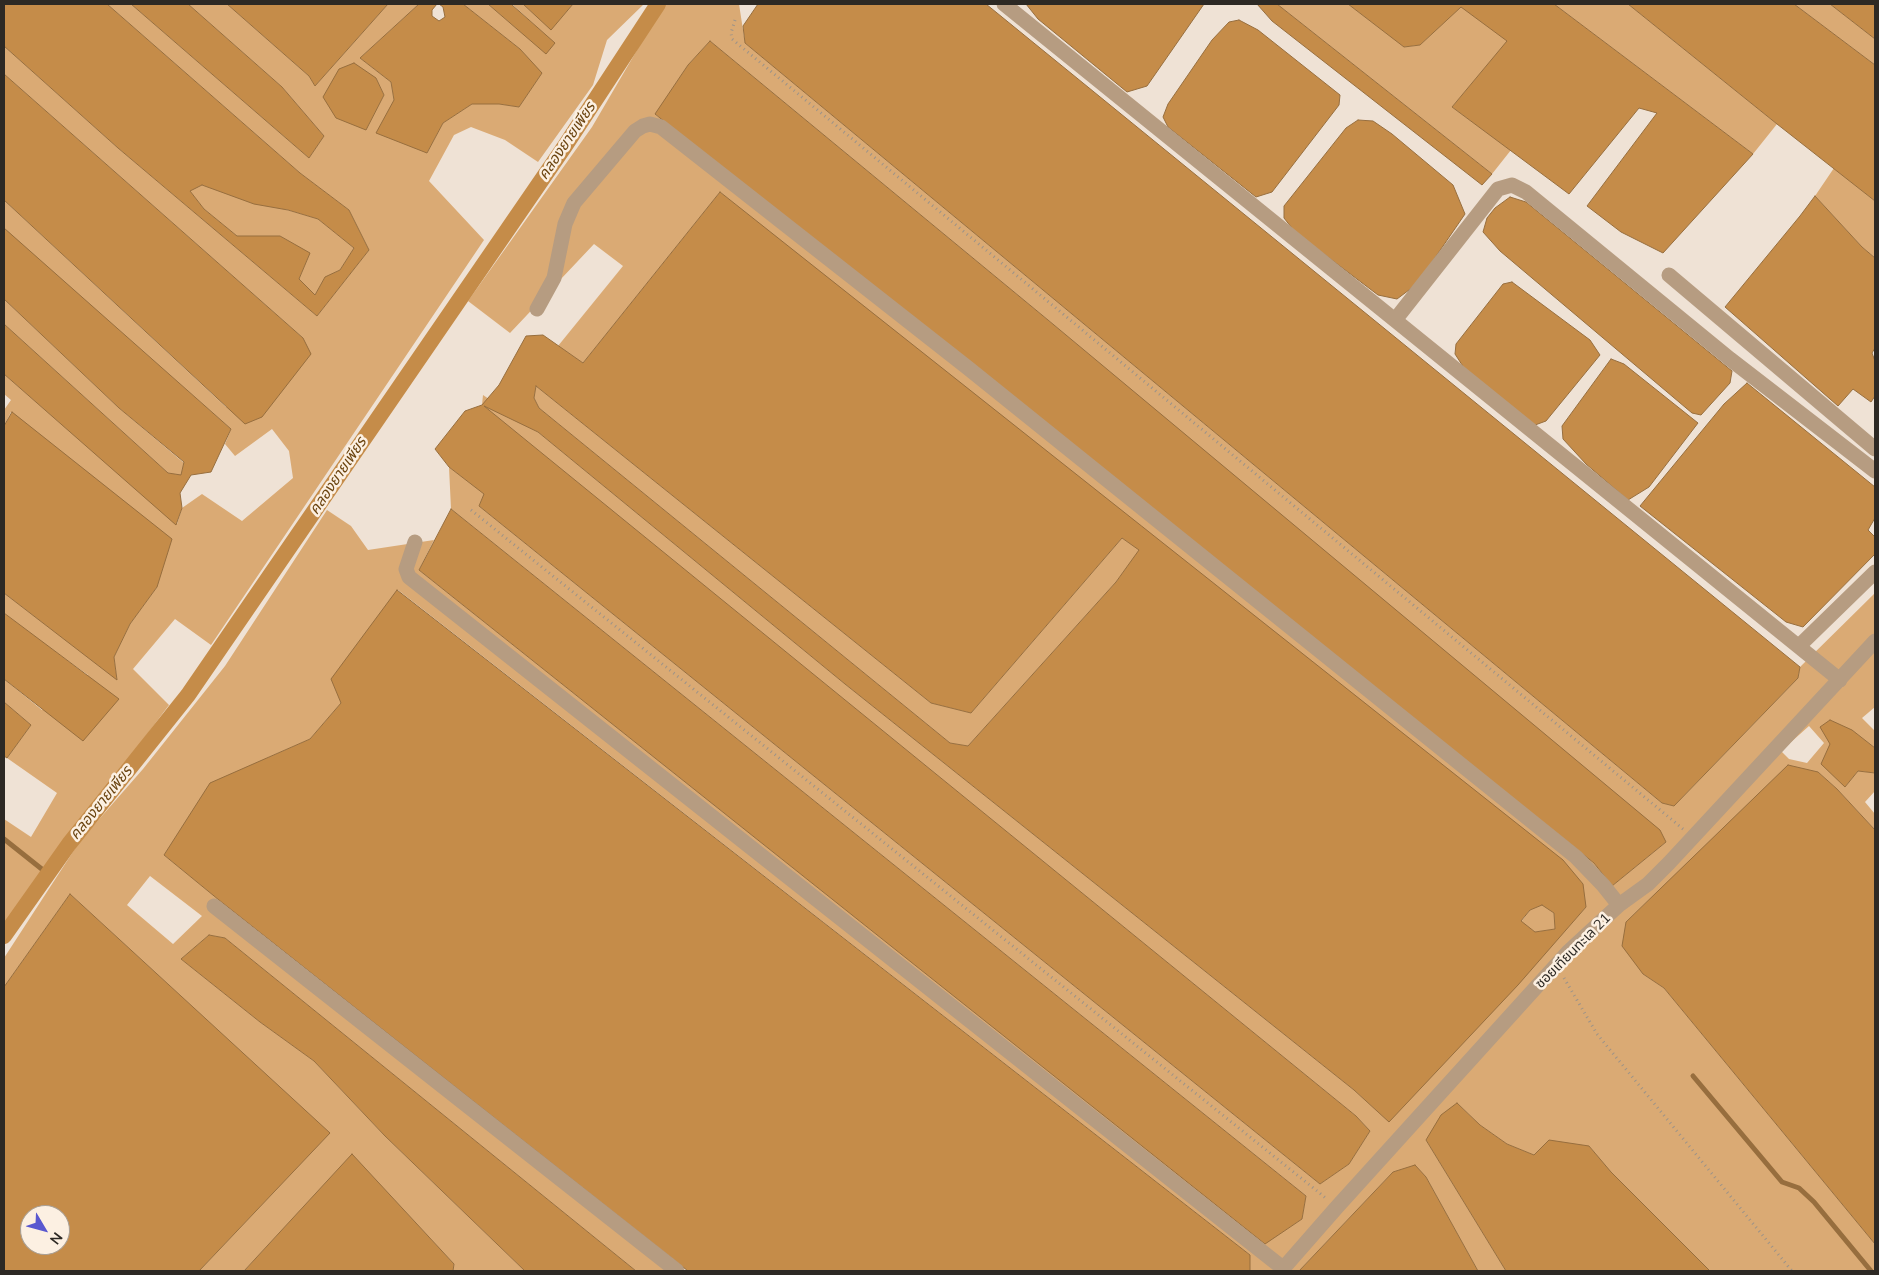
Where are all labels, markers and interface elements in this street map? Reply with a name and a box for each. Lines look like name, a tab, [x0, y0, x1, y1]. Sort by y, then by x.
water label: คลองยายเพียร	[535, 99, 599, 183]
water label: คลองยายเพียร	[306, 434, 370, 518]
water label: คลองยายเพียร	[66, 763, 136, 843]
street label: ซอยเทียนทะเล 21	[1532, 910, 1614, 992]
north arrow	[20, 1205, 70, 1255]
text: N	[46, 1229, 67, 1248]

